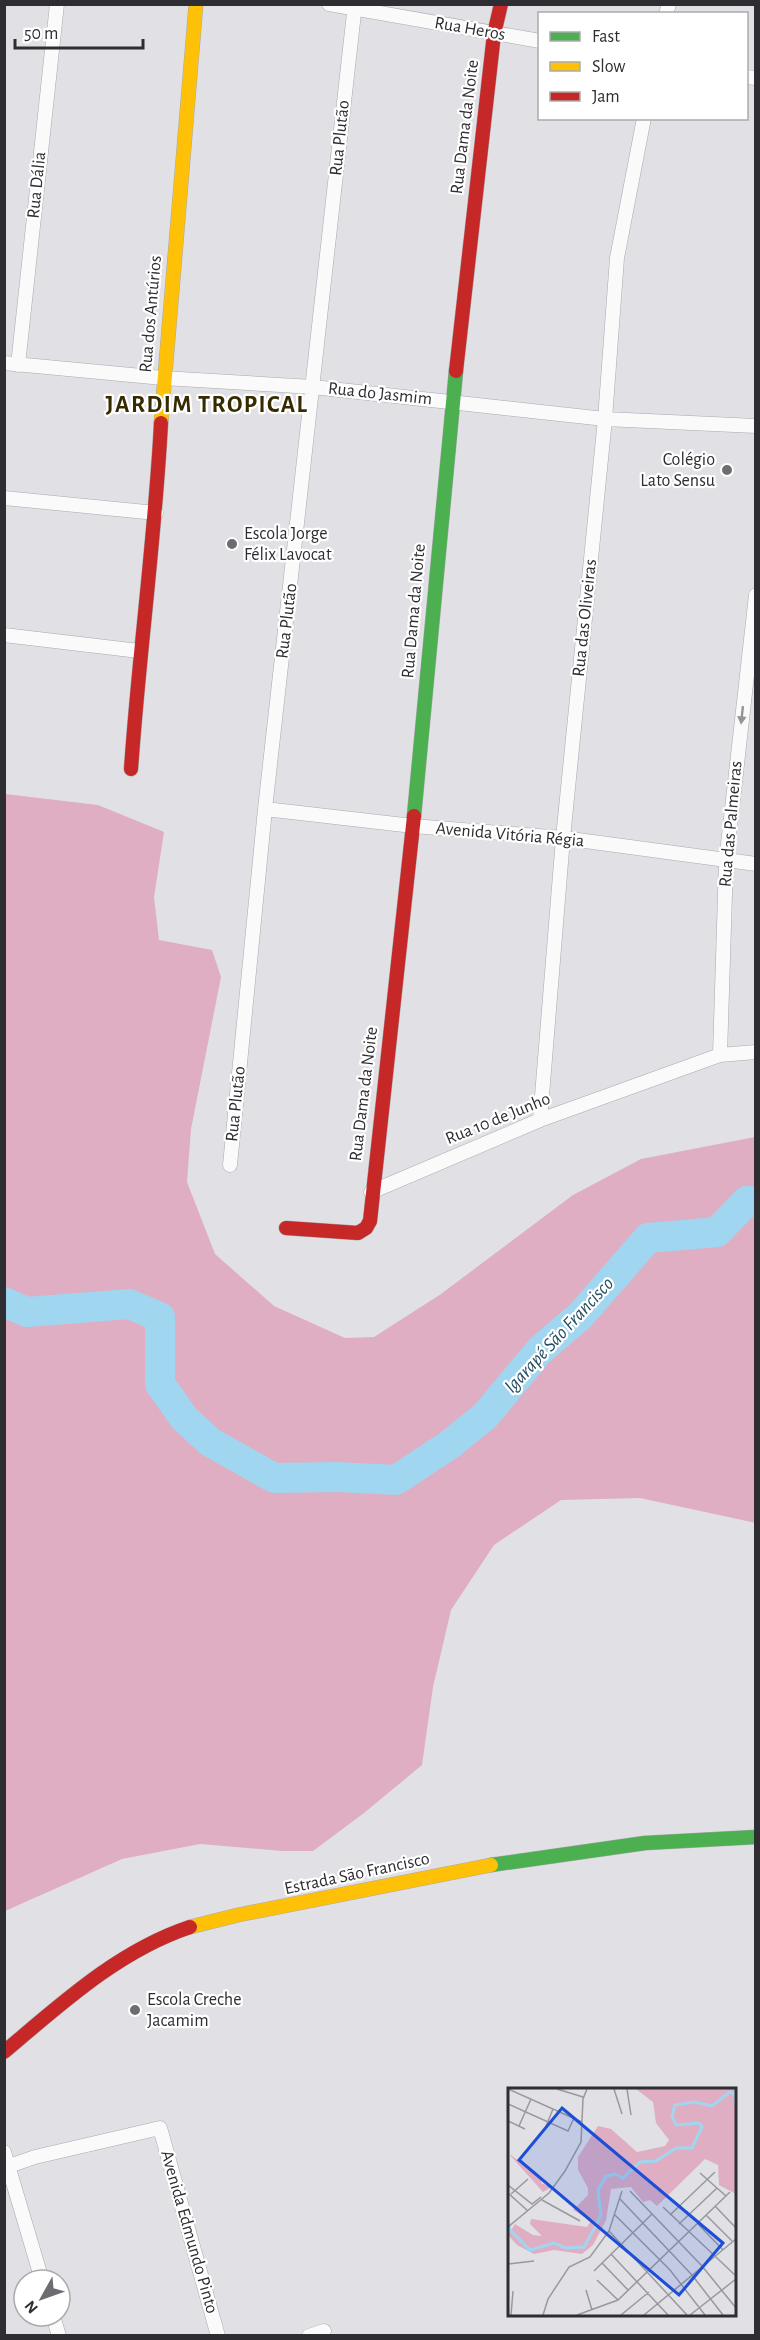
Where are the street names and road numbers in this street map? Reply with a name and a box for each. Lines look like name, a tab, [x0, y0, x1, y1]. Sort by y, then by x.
street label: Rua Heros	[433, 14, 507, 44]
street label: Rua Dama da Noite	[448, 59, 482, 195]
street label: Rua Plutão	[327, 99, 353, 177]
street label: Rua Dália	[25, 151, 49, 219]
street label: Rua dos Antúrios	[137, 255, 165, 373]
street label: Rua do Jasmim	[327, 380, 433, 408]
street label: Rua Dama da Noite	[399, 543, 429, 679]
street label: Rua das Oliveiras	[570, 558, 600, 678]
street label: Rua Plutão	[273, 582, 301, 660]
street label: Rua das Palmeiras	[717, 760, 745, 888]
street label: Avenida Vitória Régia	[435, 820, 585, 850]
street label: Rua Dama da Noite	[347, 1026, 381, 1162]
street label: Rua Plutão	[223, 1065, 249, 1143]
street label: Rua 10 de Junho	[443, 1090, 553, 1148]
street label: Estrada São Francisco	[283, 1850, 431, 1898]
street label: Avenida Edmundo Pinto	[157, 2148, 221, 2316]

